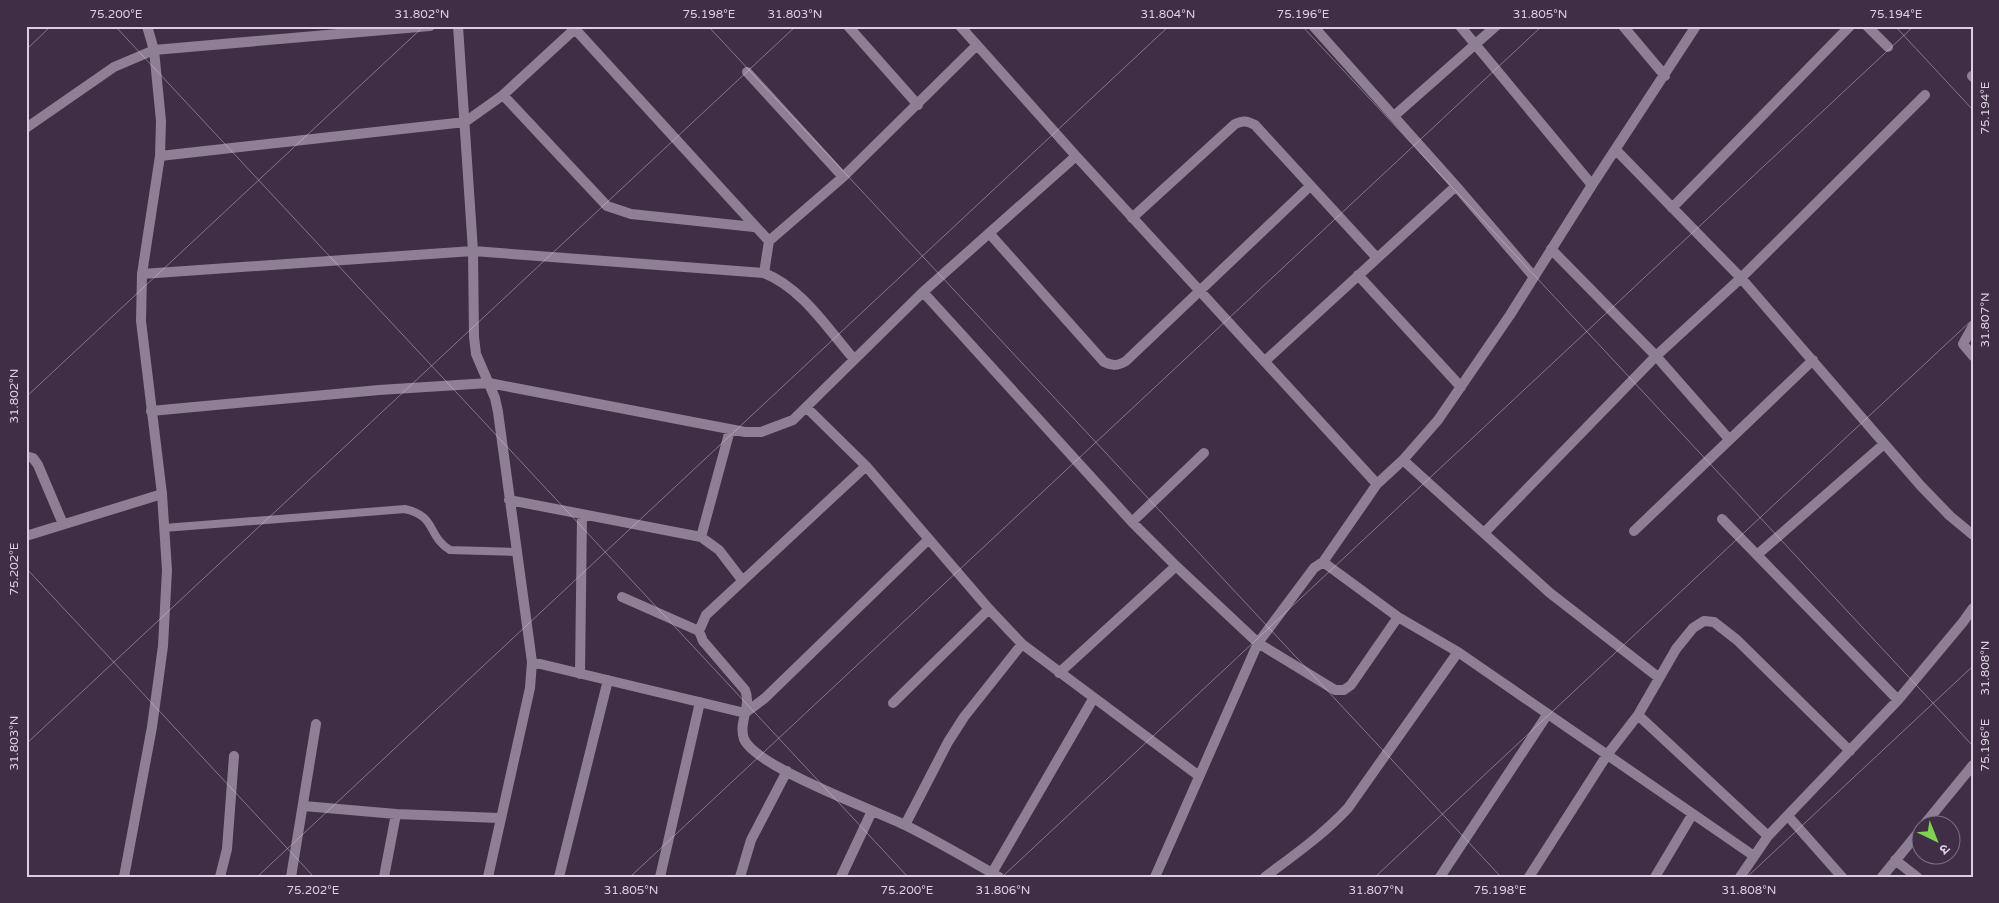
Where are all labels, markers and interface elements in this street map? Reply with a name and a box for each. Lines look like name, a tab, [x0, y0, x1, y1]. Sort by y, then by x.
text: 75.200°E	[90, 7, 143, 21]
text: 31.802°N	[395, 7, 449, 21]
text: 75.198°E	[683, 7, 736, 21]
text: 31.803°N	[768, 7, 822, 21]
text: 31.804°N	[1141, 7, 1195, 21]
text: 75.196°E	[1277, 7, 1330, 21]
text: 31.805°N	[1513, 7, 1567, 21]
text: 75.194°E	[1870, 7, 1923, 21]
text: 75.194°E	[1978, 81, 1992, 134]
text: 31.807°N	[1978, 292, 1992, 348]
text: 31.802°N	[7, 369, 21, 423]
text: 75.202°E	[7, 542, 21, 595]
text: 31.808°N	[1978, 641, 1992, 695]
text: 31.803°N	[7, 716, 21, 770]
text: 75.196°E	[1978, 718, 1992, 771]
north arrow	[1912, 816, 1962, 866]
text: उ	[1935, 840, 1953, 859]
text: 75.202°E	[287, 883, 340, 897]
text: 31.805°N	[604, 883, 658, 897]
text: 75.200°E	[881, 883, 934, 897]
text: 31.806°N	[976, 883, 1030, 897]
text: 31.807°N	[1348, 883, 1404, 897]
text: 75.198°E	[1474, 883, 1527, 897]
text: 31.808°N	[1722, 883, 1776, 897]

